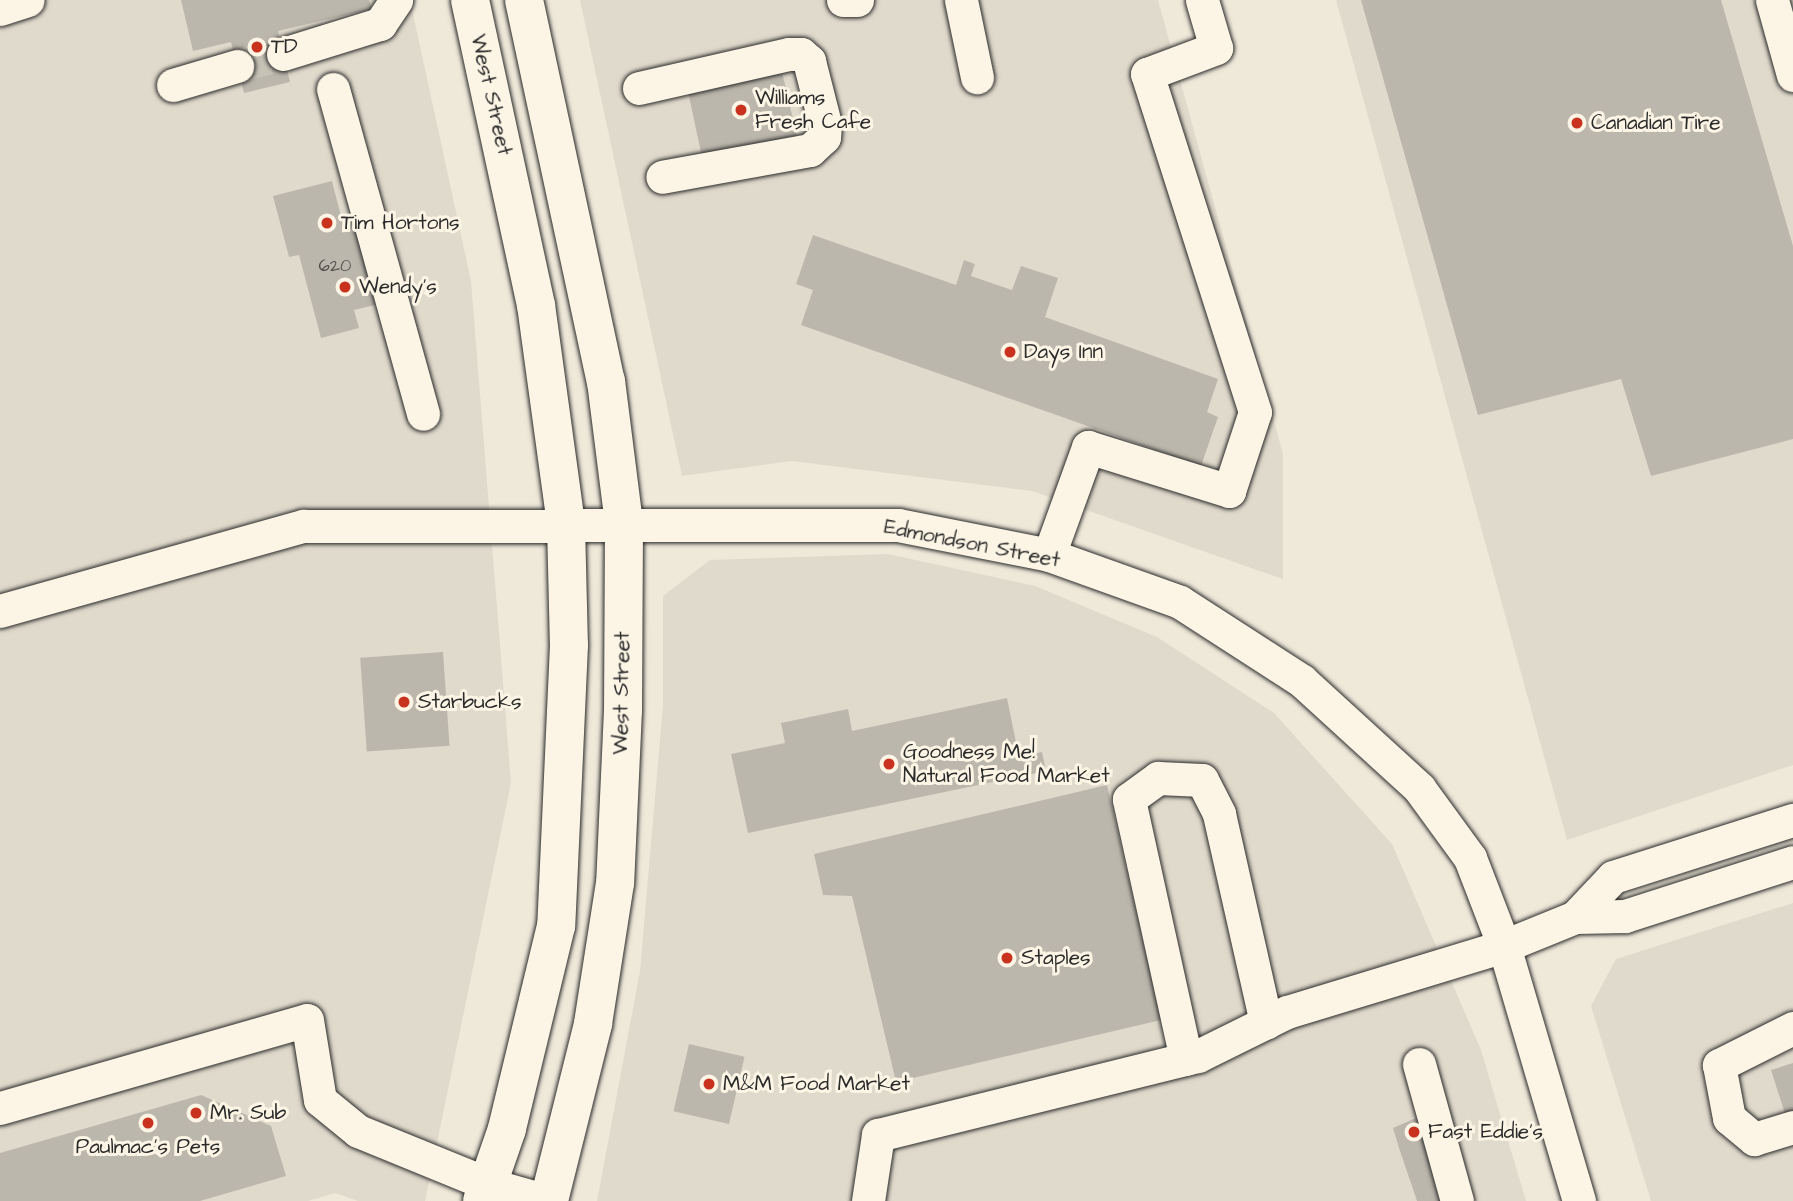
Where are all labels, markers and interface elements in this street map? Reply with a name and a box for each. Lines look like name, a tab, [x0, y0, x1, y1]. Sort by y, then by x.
street label: West Street	[465, 32, 517, 158]
place label: TD	[271, 34, 298, 60]
marker: TD	[249, 39, 265, 55]
place label: Williams Fresh Cafe	[755, 85, 871, 135]
marker: Williams Fresh Cafe	[733, 102, 749, 118]
place label: Canadian Tire	[1591, 110, 1720, 136]
marker: Canadian Tire	[1569, 115, 1585, 131]
place label: Tim Hortons	[341, 210, 459, 236]
marker: Tim Hortons	[319, 215, 335, 231]
house number: 620	[319, 255, 351, 277]
place label: Wendy's	[359, 274, 437, 300]
marker: Wendy's	[337, 279, 353, 295]
place label: Days Inn	[1024, 339, 1103, 365]
marker: Days Inn	[1002, 344, 1018, 360]
street label: Edmondson Street	[882, 515, 1062, 573]
street label: West Street	[608, 631, 636, 755]
place label: Starbucks	[418, 689, 521, 715]
marker: Starbucks	[396, 694, 412, 710]
place label: Goodness Me! Natural Food Market	[903, 739, 1110, 789]
marker: Goodness Me! Natural Food Market	[881, 756, 897, 772]
place label: Staples	[1021, 945, 1091, 971]
marker: Staples	[999, 950, 1015, 966]
place label: M&M Food Market	[723, 1071, 910, 1097]
marker: M&M Food Market	[701, 1076, 717, 1092]
place label: Mr. Sub	[210, 1100, 286, 1126]
marker: Mr. Sub	[188, 1105, 204, 1121]
marker: Paulmac's Pets	[140, 1115, 156, 1131]
place label: Fast Eddie's	[1428, 1119, 1543, 1145]
marker: Fast Eddie's	[1406, 1124, 1422, 1140]
place label: Paulmac's Pets	[76, 1134, 220, 1160]

